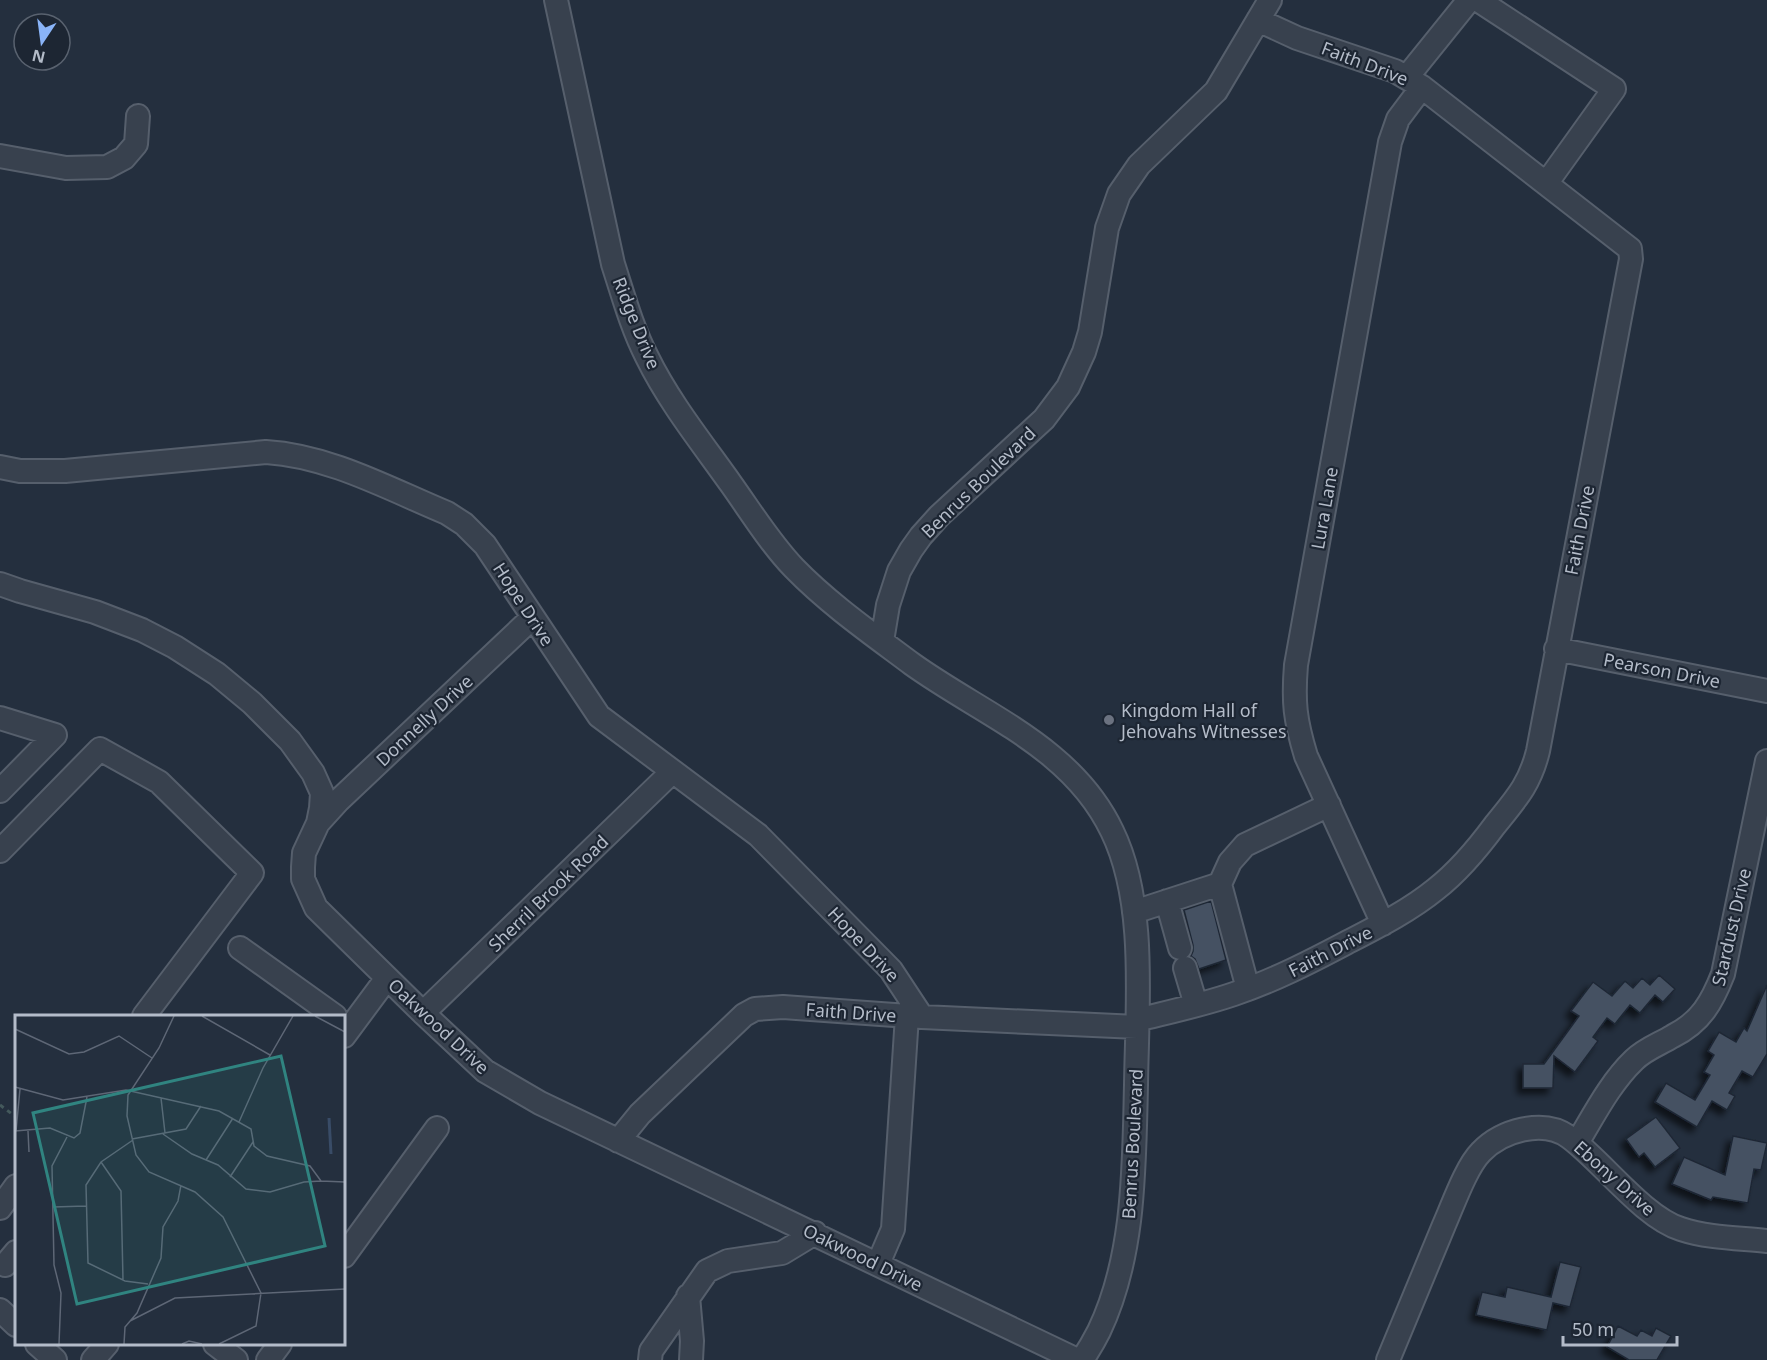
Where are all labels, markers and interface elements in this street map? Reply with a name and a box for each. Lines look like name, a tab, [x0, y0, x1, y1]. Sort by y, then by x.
north arrow	[12, 12, 72, 72]
street label: Faith Drive	[1318, 36, 1412, 90]
text: N	[30, 44, 47, 69]
street label: Ridge Drive	[608, 273, 666, 373]
street label: Benrus Boulevard	[916, 421, 1040, 543]
street label: Lura Lane	[1305, 465, 1343, 551]
street label: Faith Drive	[1559, 483, 1599, 577]
street label: Hope Drive	[488, 558, 560, 650]
street label: Pearson Drive	[1602, 647, 1722, 693]
street label: Donnelly Drive	[370, 669, 478, 771]
place label: Kingdom Hall of Jehovahs Witnesses	[1119, 698, 1287, 743]
marker: Kingdom Hall of Jehovahs Witnesses	[1102, 713, 1116, 727]
street label: Sherril Brook Road	[483, 829, 613, 957]
street label: Stardust Drive	[1706, 866, 1756, 988]
street label: Hope Drive	[823, 901, 905, 987]
street label: Faith Drive	[1284, 920, 1376, 982]
street label: Oakwood Drive	[383, 973, 495, 1079]
street label: Faith Drive	[805, 997, 897, 1027]
inset map	[15, 1015, 345, 1345]
street label: Benrus Boulevard	[1116, 1068, 1148, 1220]
street label: Ebony Drive	[1569, 1135, 1661, 1221]
street label: Oakwood Drive	[799, 1218, 927, 1296]
scale bar	[1563, 1309, 1677, 1347]
text: 50 m	[1572, 1317, 1614, 1341]

